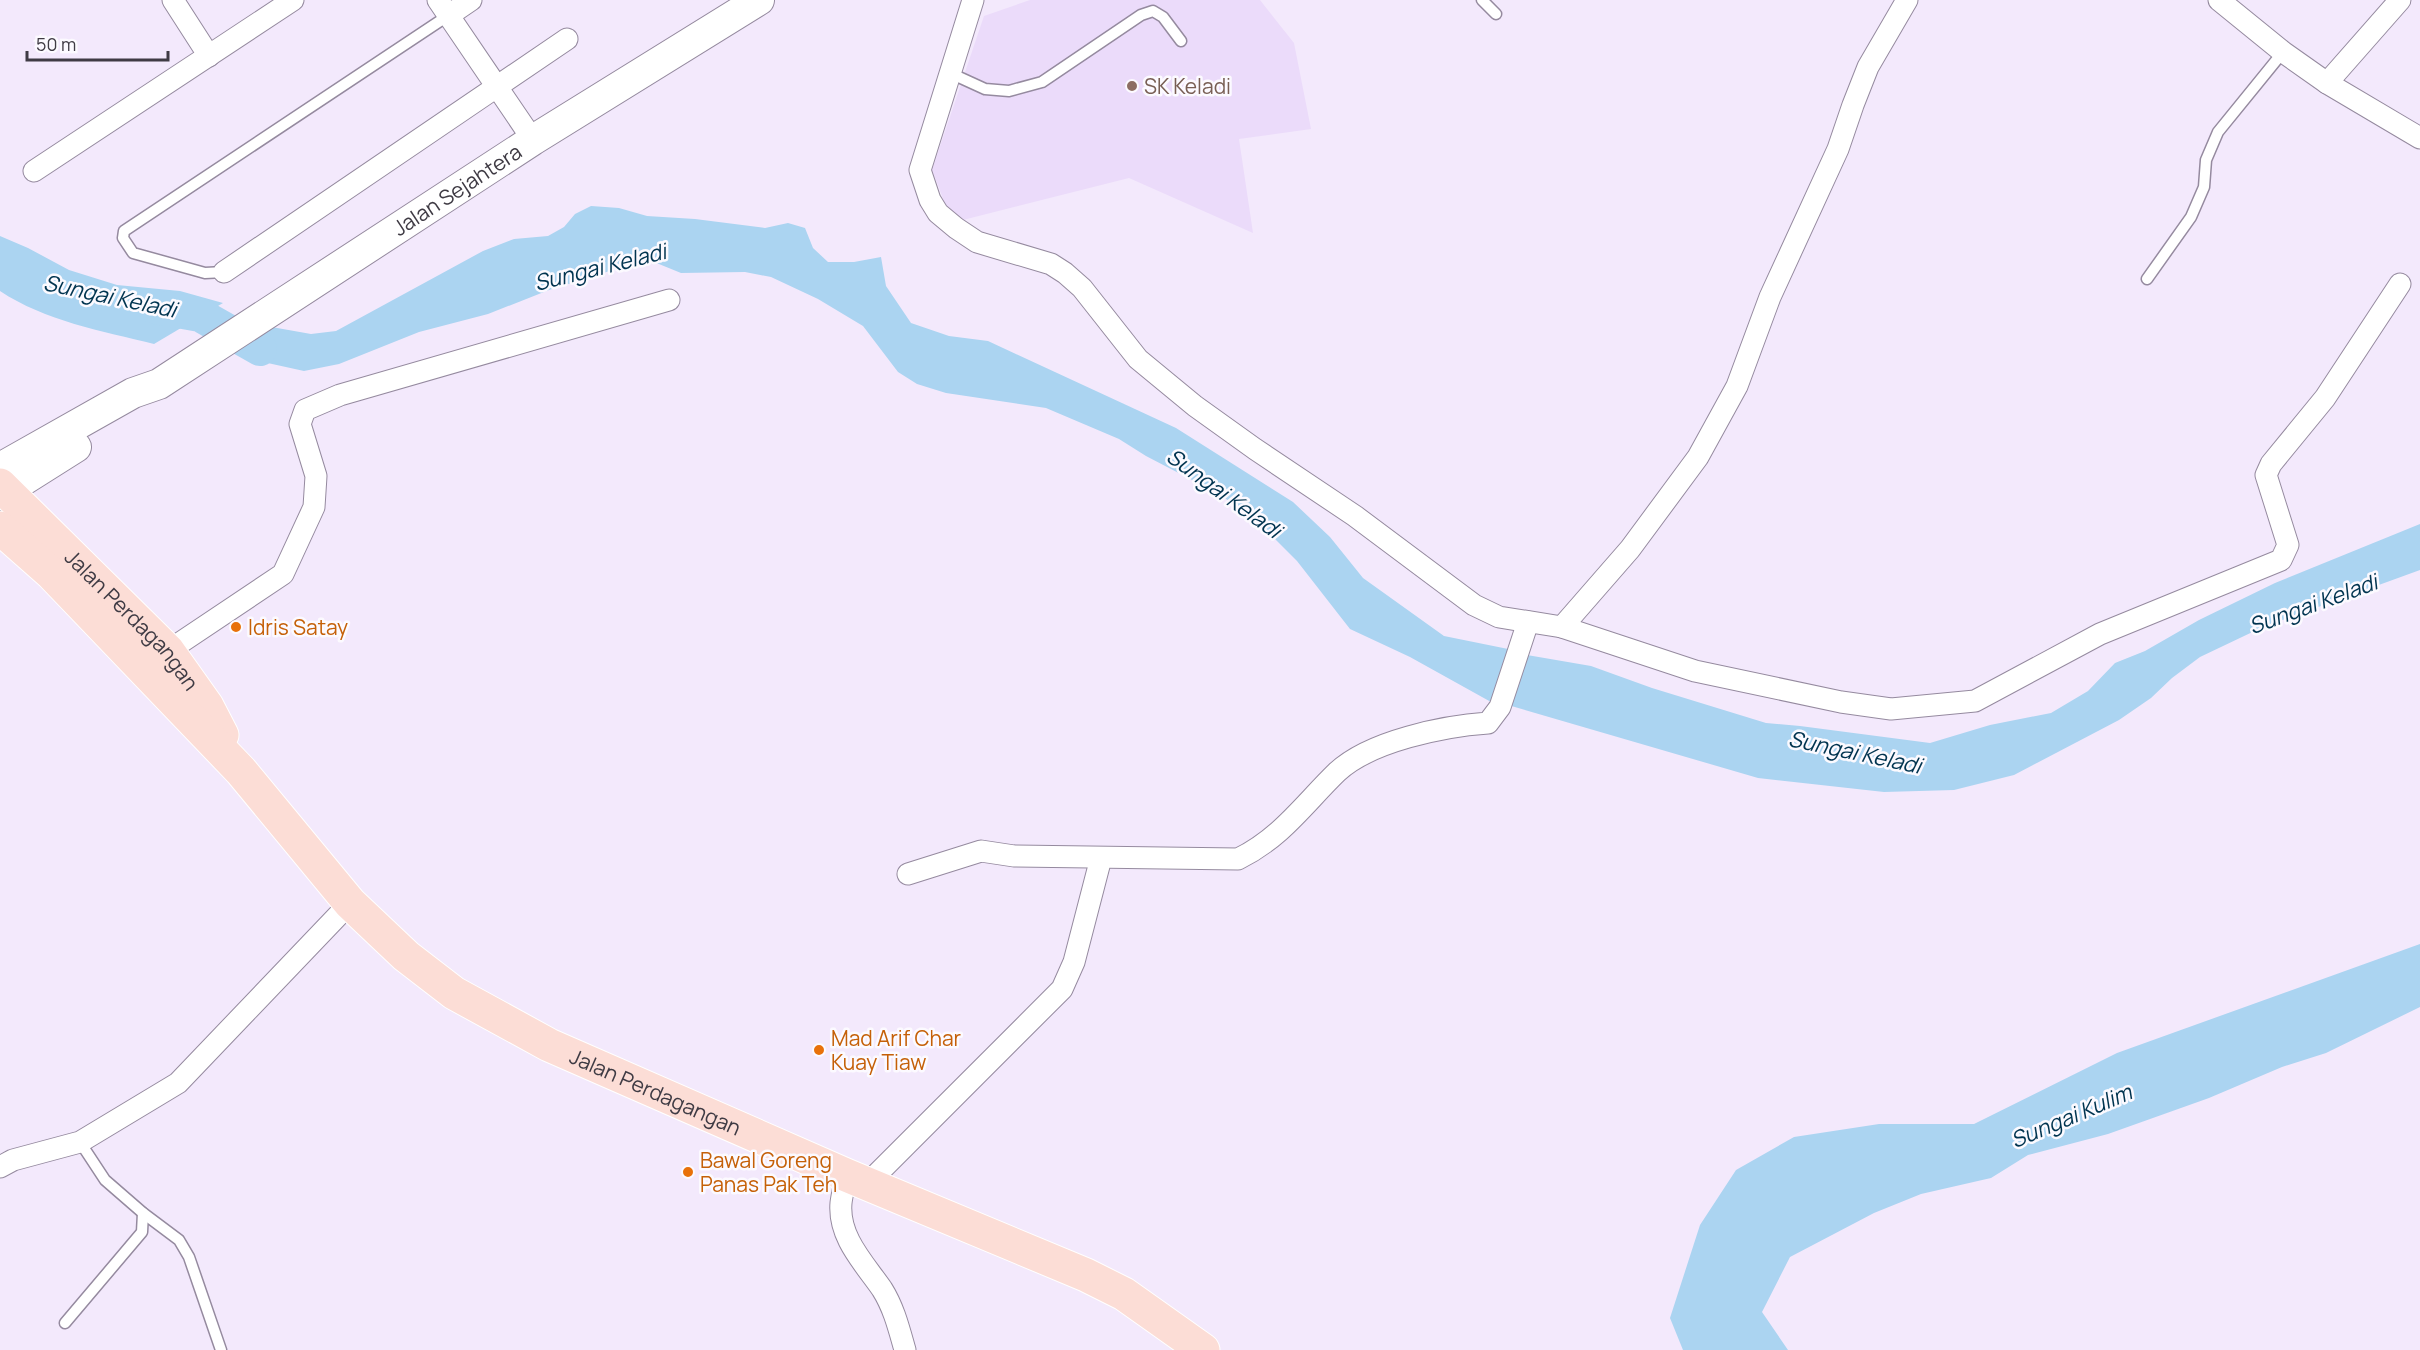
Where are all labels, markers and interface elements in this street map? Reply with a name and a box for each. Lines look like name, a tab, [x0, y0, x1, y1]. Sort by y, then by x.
scale bar	[27, 24, 168, 62]
text: 50 m	[36, 32, 76, 56]
place label: SK Keladi	[1144, 72, 1231, 100]
marker: SK Keladi	[1125, 79, 1139, 93]
street label: Jalan Sejahtera	[387, 137, 527, 242]
water label: Sungai Keladi	[531, 235, 672, 298]
water label: Sungai Keladi	[41, 267, 182, 325]
water label: Sungai Keladi	[1161, 441, 1290, 547]
street label: Jalan Perdagangan	[59, 543, 205, 696]
water label: Sungai Keladi	[2244, 566, 2384, 641]
place label: Idris Satay	[248, 613, 348, 641]
marker: Idris Satay	[229, 620, 243, 634]
water label: Sungai Keladi	[1786, 723, 1927, 781]
place label: Mad Arif Char Kuay Tiaw	[831, 1024, 962, 1076]
street label: Jalan Perdagangan	[566, 1042, 746, 1141]
marker: Mad Arif Char Kuay Tiaw	[812, 1043, 826, 1057]
water label: Sungai Kulim	[2006, 1077, 2137, 1155]
place label: Bawal Goreng Panas Pak Teh	[700, 1146, 837, 1198]
marker: Bawal Goreng Panas Pak Teh	[681, 1165, 695, 1179]

